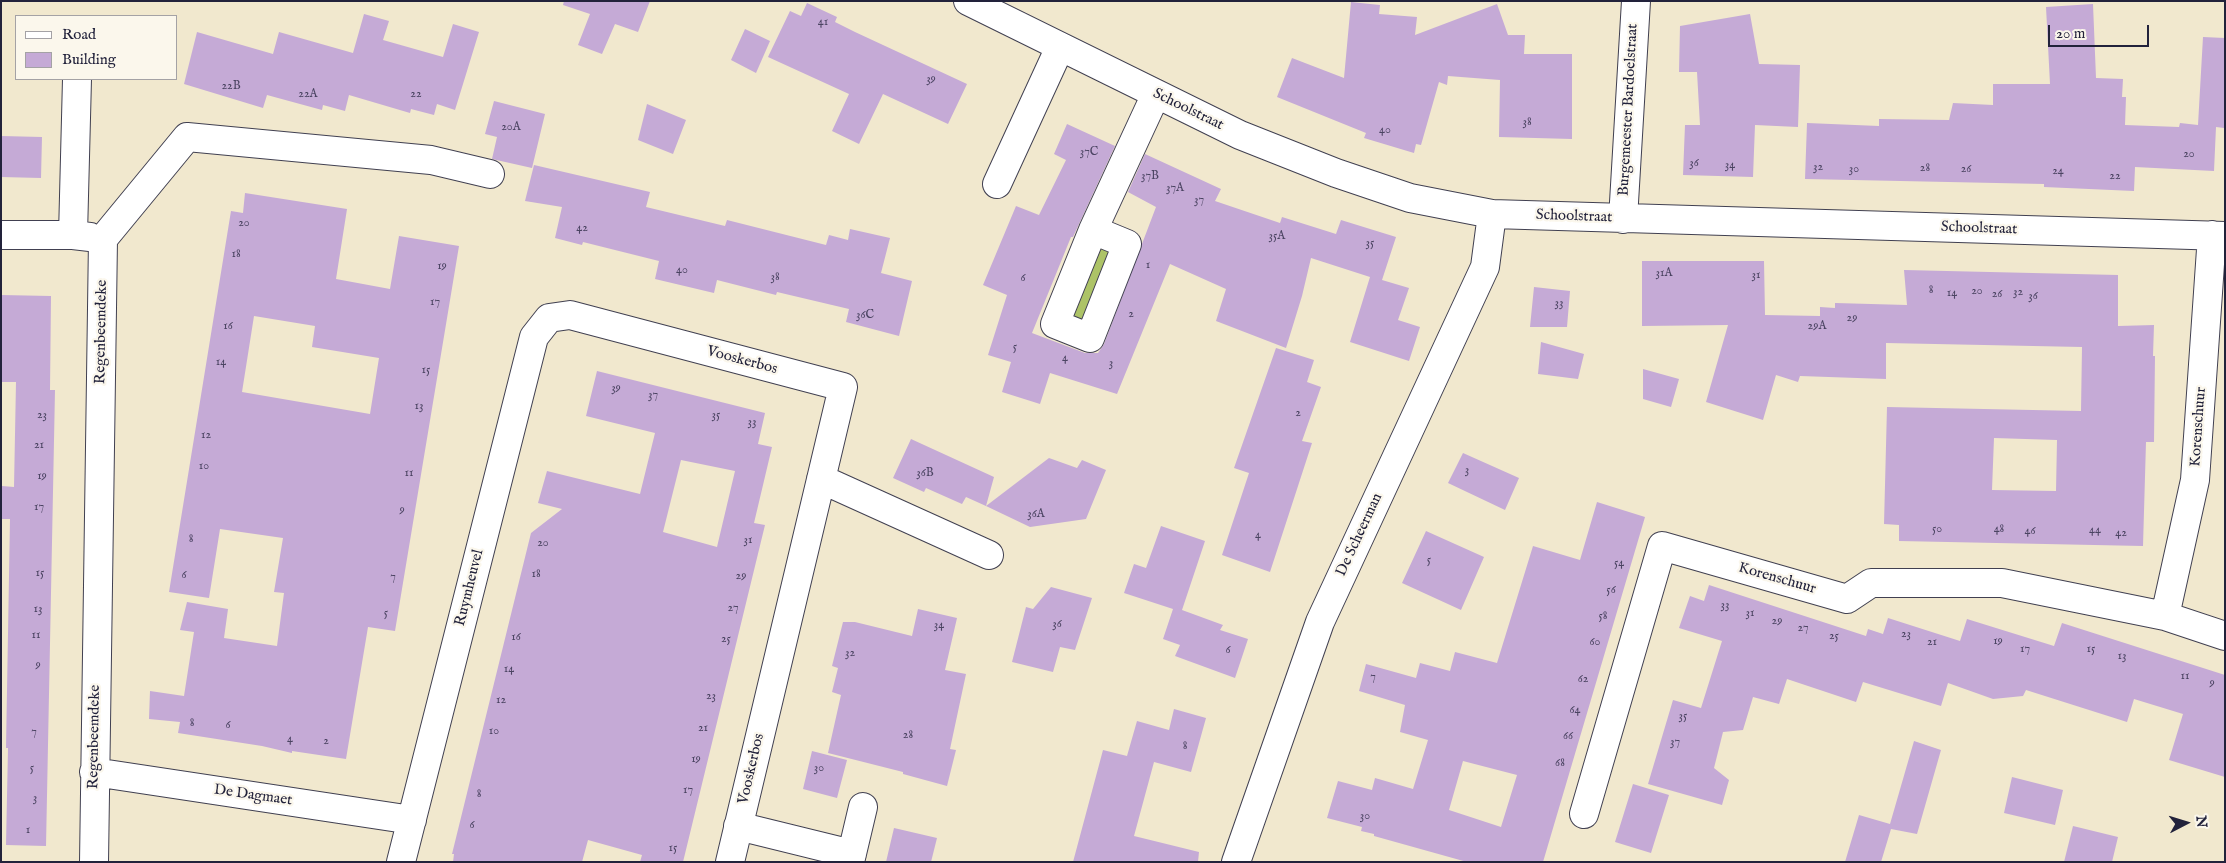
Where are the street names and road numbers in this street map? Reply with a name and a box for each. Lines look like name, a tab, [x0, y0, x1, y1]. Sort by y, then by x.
street label: Burgemeester Bardoelstraat	[1615, 23, 1643, 197]
street label: Schoolstraat	[1150, 85, 1226, 135]
street label: Schoolstraat	[1536, 207, 1612, 227]
street label: Schoolstraat	[1941, 219, 2017, 239]
street label: Regenbeemdeke	[92, 280, 112, 384]
street label: Vooskerbos	[705, 343, 779, 379]
street label: Korenschuur	[2187, 387, 2211, 467]
street label: De Scheerman	[1333, 491, 1387, 579]
street label: Ruymheuvel	[452, 548, 488, 628]
street label: Korenschuur	[1736, 559, 1818, 599]
street label: Regenbeemdeke	[85, 685, 105, 789]
street label: Vooskerbos	[735, 732, 769, 806]
street label: De Dagmaet	[213, 782, 293, 810]

